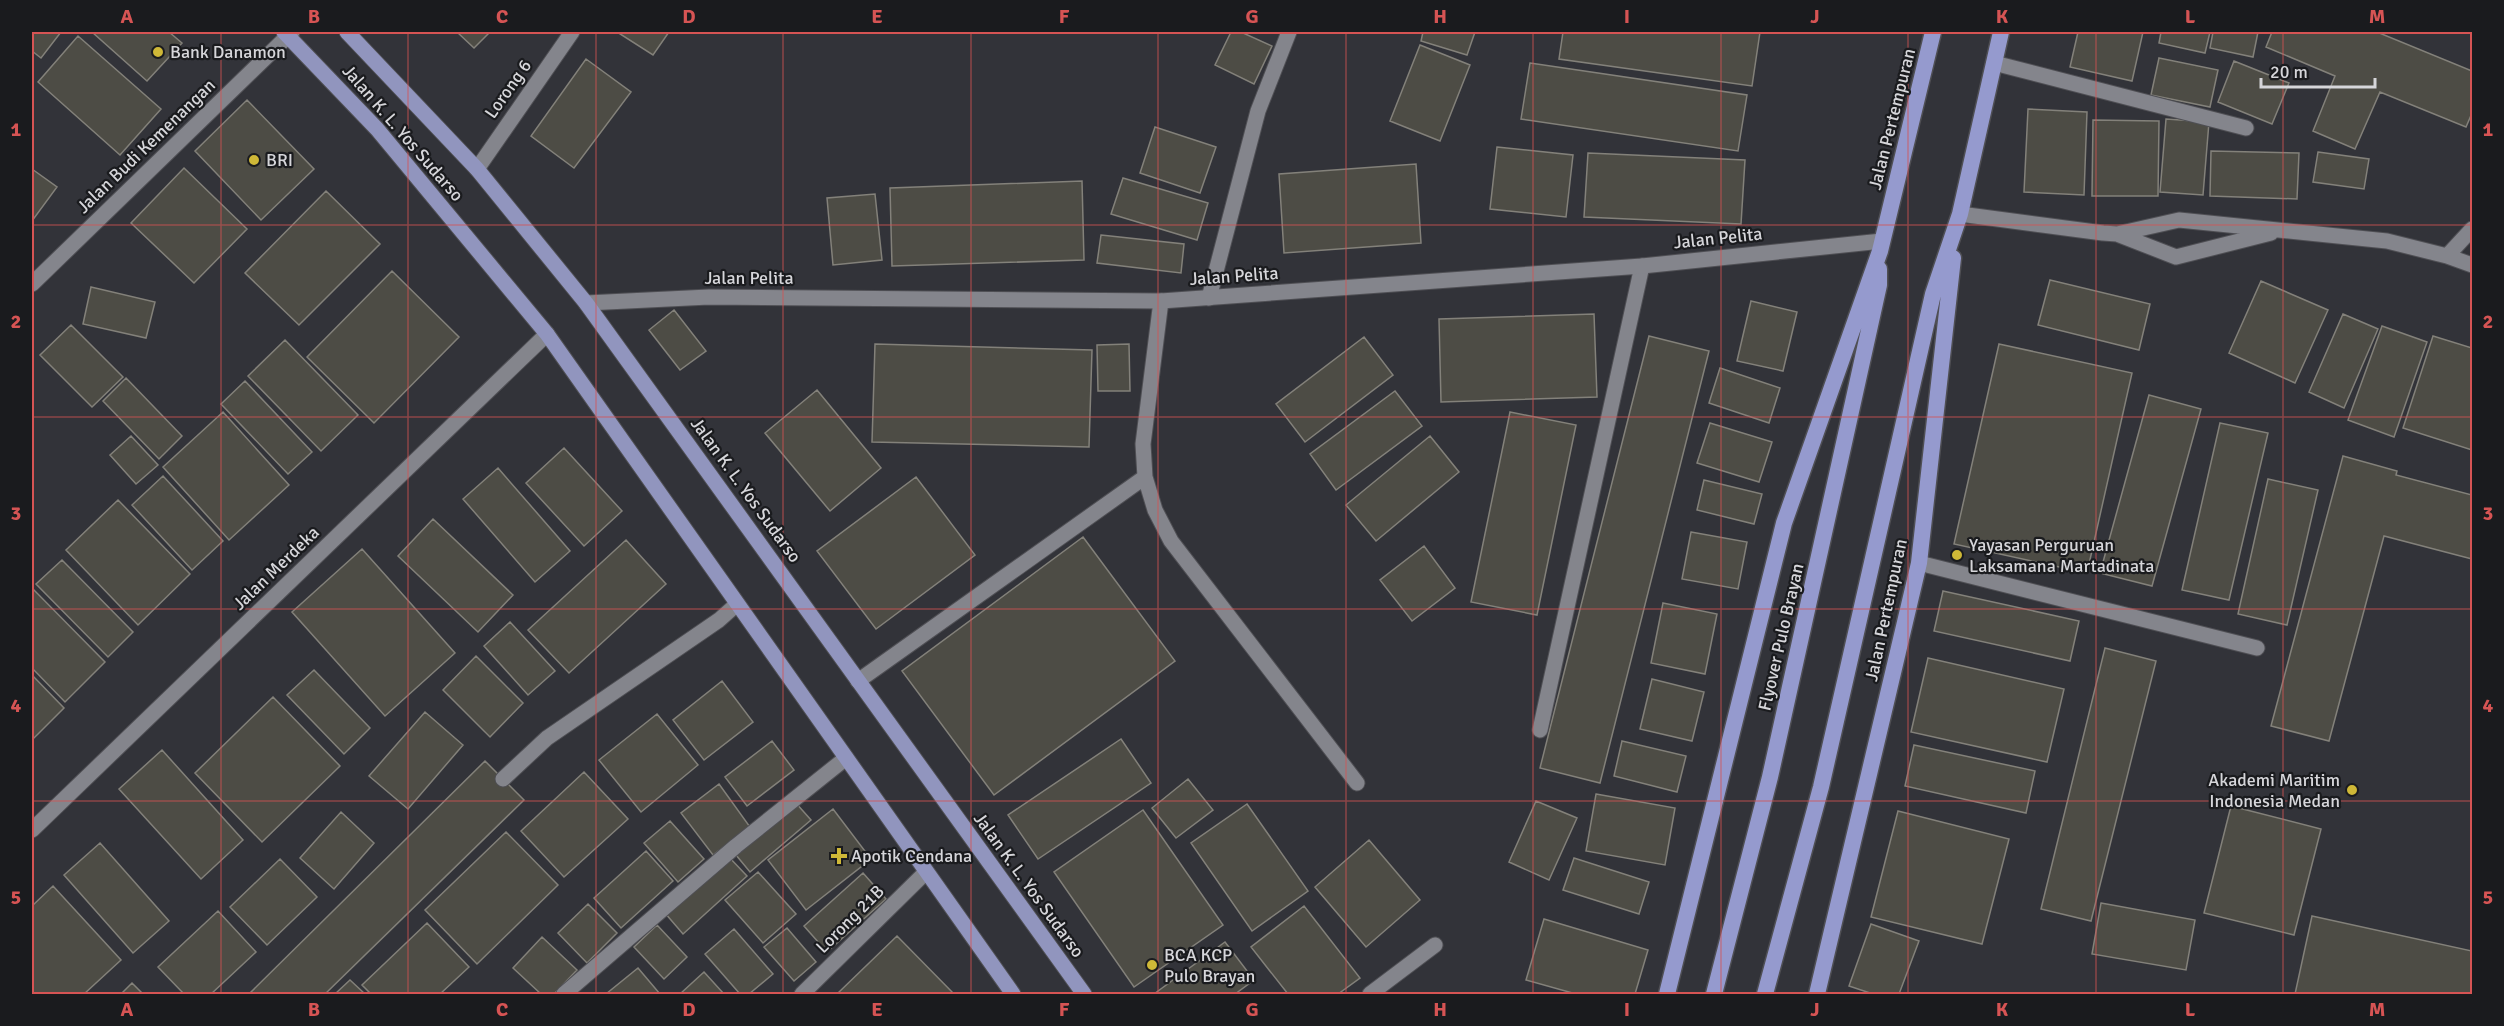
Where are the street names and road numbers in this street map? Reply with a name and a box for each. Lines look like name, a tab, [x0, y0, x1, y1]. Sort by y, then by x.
street label: Jalan Pertempuran	[1864, 46, 1920, 192]
street label: Lorong 6	[480, 55, 536, 123]
street label: Jalan K. L. Yos Sudarso	[338, 60, 468, 206]
street label: Jalan Budi Kemenangan	[72, 74, 220, 218]
street label: Jalan Pelita	[1673, 222, 1763, 254]
street label: Jalan Pelita	[1189, 262, 1279, 290]
street label: Jalan Pelita	[704, 267, 794, 289]
street label: Jalan K. L. Yos Sudarso	[686, 413, 806, 567]
street label: Jalan Merdeka	[228, 521, 324, 615]
street label: Jalan Pertempuran	[1860, 537, 1912, 683]
street label: Flyover Pulo Brayan	[1753, 561, 1809, 713]
street label: Jalan K. L. Yos Sudarso	[969, 808, 1089, 962]
street label: Lorong 21B	[811, 880, 889, 958]

